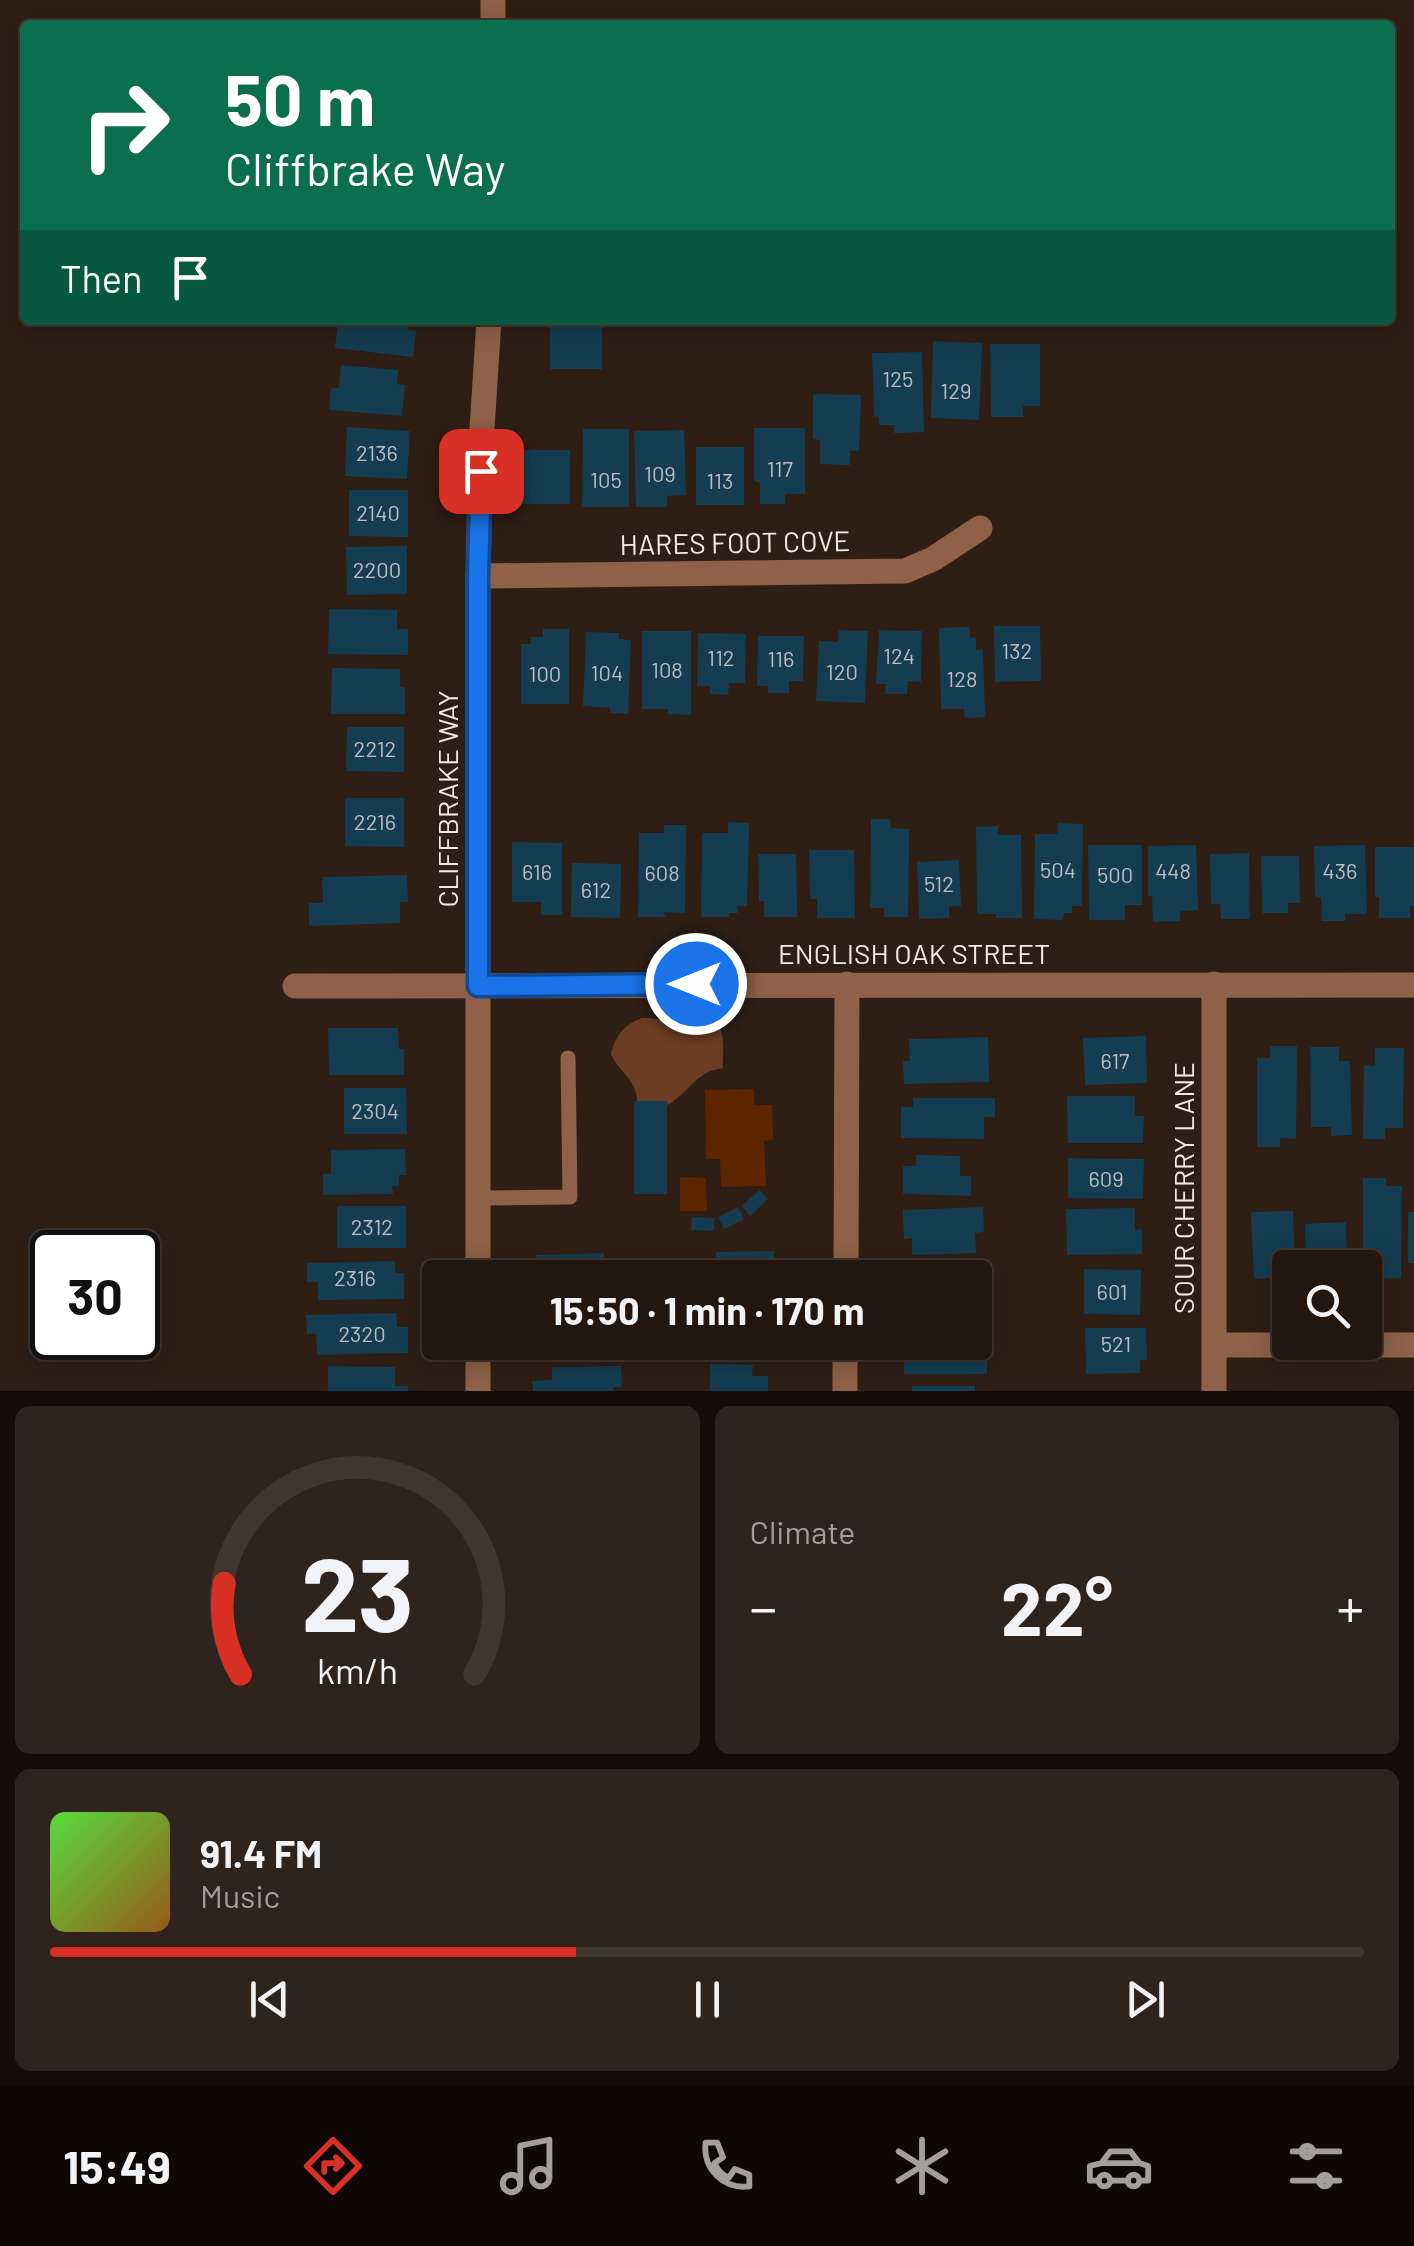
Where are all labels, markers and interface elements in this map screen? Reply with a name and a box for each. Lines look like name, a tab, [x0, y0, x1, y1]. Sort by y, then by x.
text: 50 m	[225, 56, 375, 140]
icon: right	[60, 60, 190, 190]
text: Cliffbrake Way	[225, 141, 506, 195]
icon: arrive	[163, 250, 218, 305]
text: Then	[60, 255, 143, 301]
house number: 125	[883, 365, 913, 391]
house number: 129	[941, 377, 971, 403]
pin	[439, 429, 524, 514]
house number: 2136	[356, 439, 398, 465]
icon: arrive	[454, 444, 509, 499]
house number: 117	[767, 455, 793, 481]
house number: 109	[644, 460, 676, 486]
house number: 105	[590, 466, 622, 492]
house number: 113	[707, 467, 733, 493]
house number: 2140	[356, 499, 400, 525]
street label: HARES FOOT COVE	[619, 523, 851, 561]
house number: 2200	[353, 556, 401, 582]
house number: 132	[1002, 637, 1032, 663]
house number: 124	[883, 642, 915, 668]
house number: 112	[707, 644, 735, 670]
house number: 116	[768, 645, 794, 671]
house number: 108	[651, 656, 683, 682]
house number: 120	[826, 658, 858, 684]
house number: 104	[591, 659, 623, 685]
house number: 100	[529, 660, 561, 686]
house number: 128	[947, 665, 977, 691]
street label: CLIFFBRAKE WAY	[430, 690, 464, 908]
house number: 2212	[354, 735, 396, 761]
house number: 2216	[354, 808, 396, 834]
house number: 504	[1040, 856, 1076, 882]
house number: 448	[1155, 857, 1191, 883]
house number: 436	[1323, 857, 1357, 883]
house number: 616	[522, 858, 552, 884]
house number: 608	[644, 859, 680, 885]
house number: 500	[1097, 861, 1133, 887]
house number: 512	[924, 870, 954, 896]
house number: 612	[581, 876, 611, 902]
position arrow	[644, 932, 748, 1036]
street label: ENGLISH OAK STREET	[778, 936, 1050, 970]
house number: 617	[1100, 1047, 1130, 1073]
street label: SOUR CHERRY LANE	[1166, 1062, 1200, 1314]
house number: 2304	[351, 1097, 399, 1123]
house number: 609	[1088, 1165, 1124, 1191]
house number: 2312	[351, 1213, 393, 1239]
speed limit sign: 30	[30, 1230, 160, 1360]
map controls	[1272, 1250, 1382, 1360]
button: search	[1272, 1250, 1382, 1360]
house number: 2316	[334, 1264, 376, 1290]
house number: 601	[1097, 1278, 1127, 1304]
text: 15:50 · 1 min · 170 m	[550, 1287, 864, 1333]
house number: 2320	[338, 1320, 386, 1346]
house number: 521	[1101, 1330, 1131, 1356]
text: Climate	[750, 1512, 855, 1550]
text: 23	[301, 1528, 414, 1653]
text: 22°	[1001, 1561, 1113, 1651]
text: −	[750, 1573, 777, 1639]
text: +	[1336, 1573, 1364, 1639]
text: km/h	[317, 1648, 398, 1691]
text: 91.4 FM	[200, 1830, 322, 1876]
text: Music	[200, 1876, 280, 1914]
icon: previous	[242, 1972, 297, 2027]
icon: pause	[680, 1972, 735, 2027]
icon: next	[1118, 1972, 1173, 2027]
icon: directions	[298, 2131, 368, 2201]
icon: music	[494, 2131, 564, 2201]
icon: phone	[691, 2131, 761, 2201]
icon: climate	[887, 2131, 957, 2201]
icon: car	[1084, 2131, 1154, 2201]
icon: filters	[1281, 2131, 1351, 2201]
text: 15:49	[63, 2139, 171, 2193]

